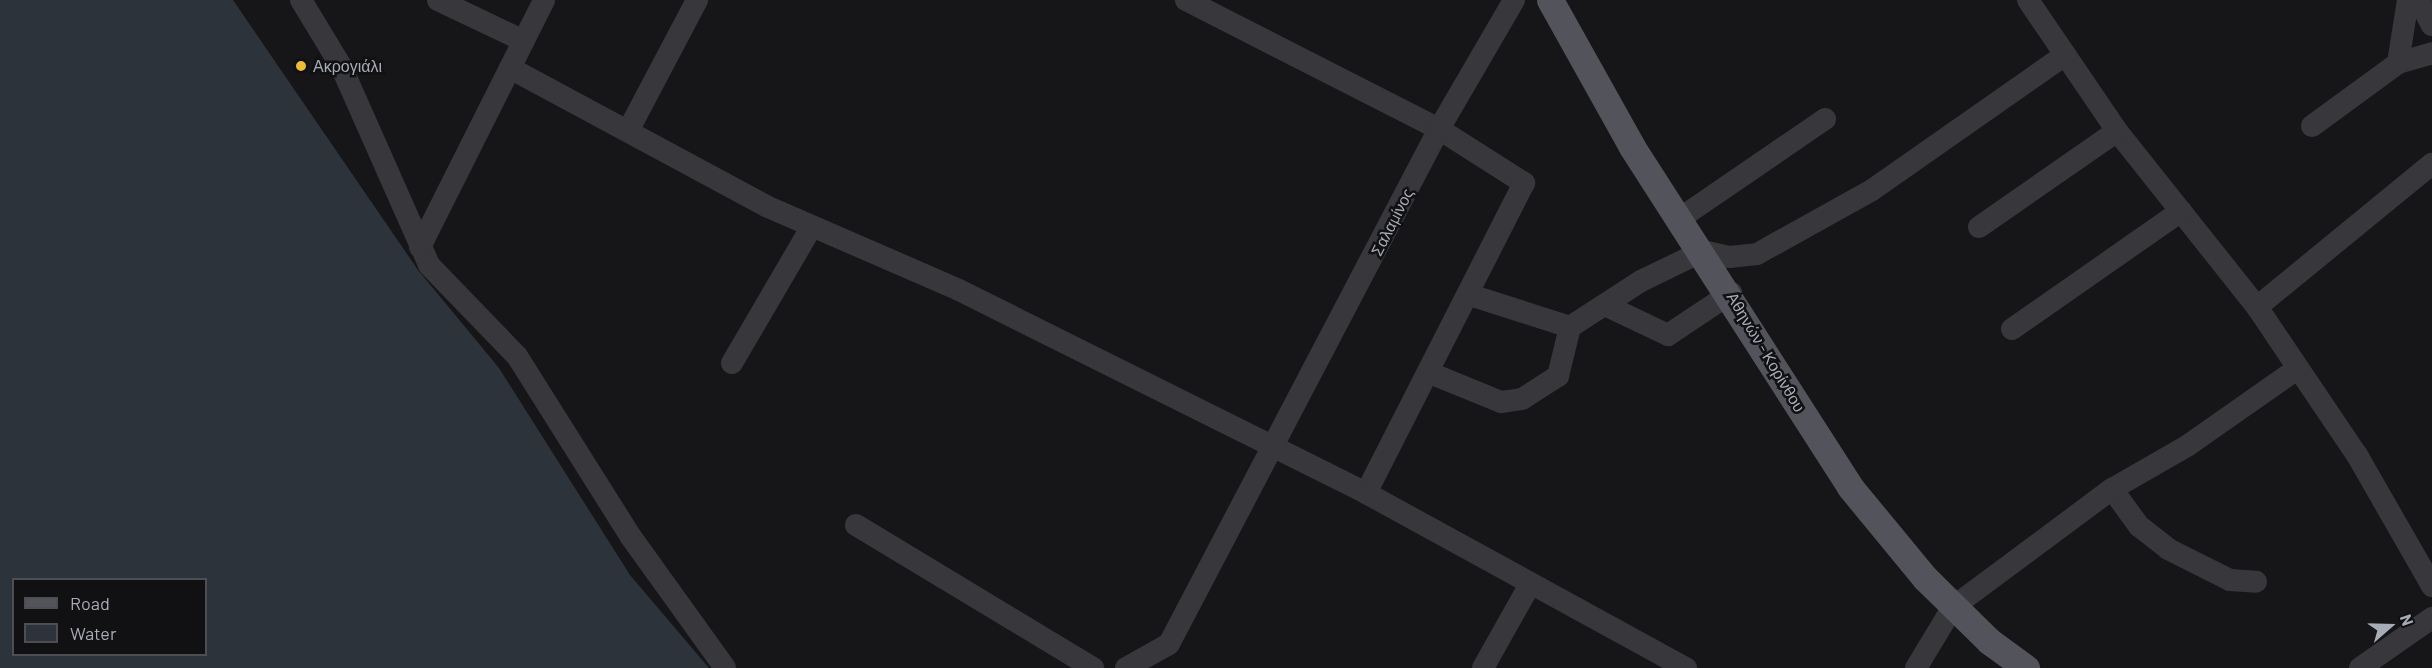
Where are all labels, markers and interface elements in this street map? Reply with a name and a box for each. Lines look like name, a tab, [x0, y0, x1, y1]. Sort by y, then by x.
place label: Ακρογιάλι	[313, 56, 382, 76]
marker: Ακρογιάλι	[294, 59, 308, 73]
street label: Σαλαμίνος	[1367, 185, 1417, 259]
street label: Αθηνών - Κορίνθου	[1723, 289, 1809, 415]
legend	[12, 578, 207, 656]
text: Road	[70, 592, 110, 614]
north arrow	[2360, 596, 2420, 656]
text: N	[2397, 611, 2418, 628]
text: Water	[70, 622, 117, 644]

